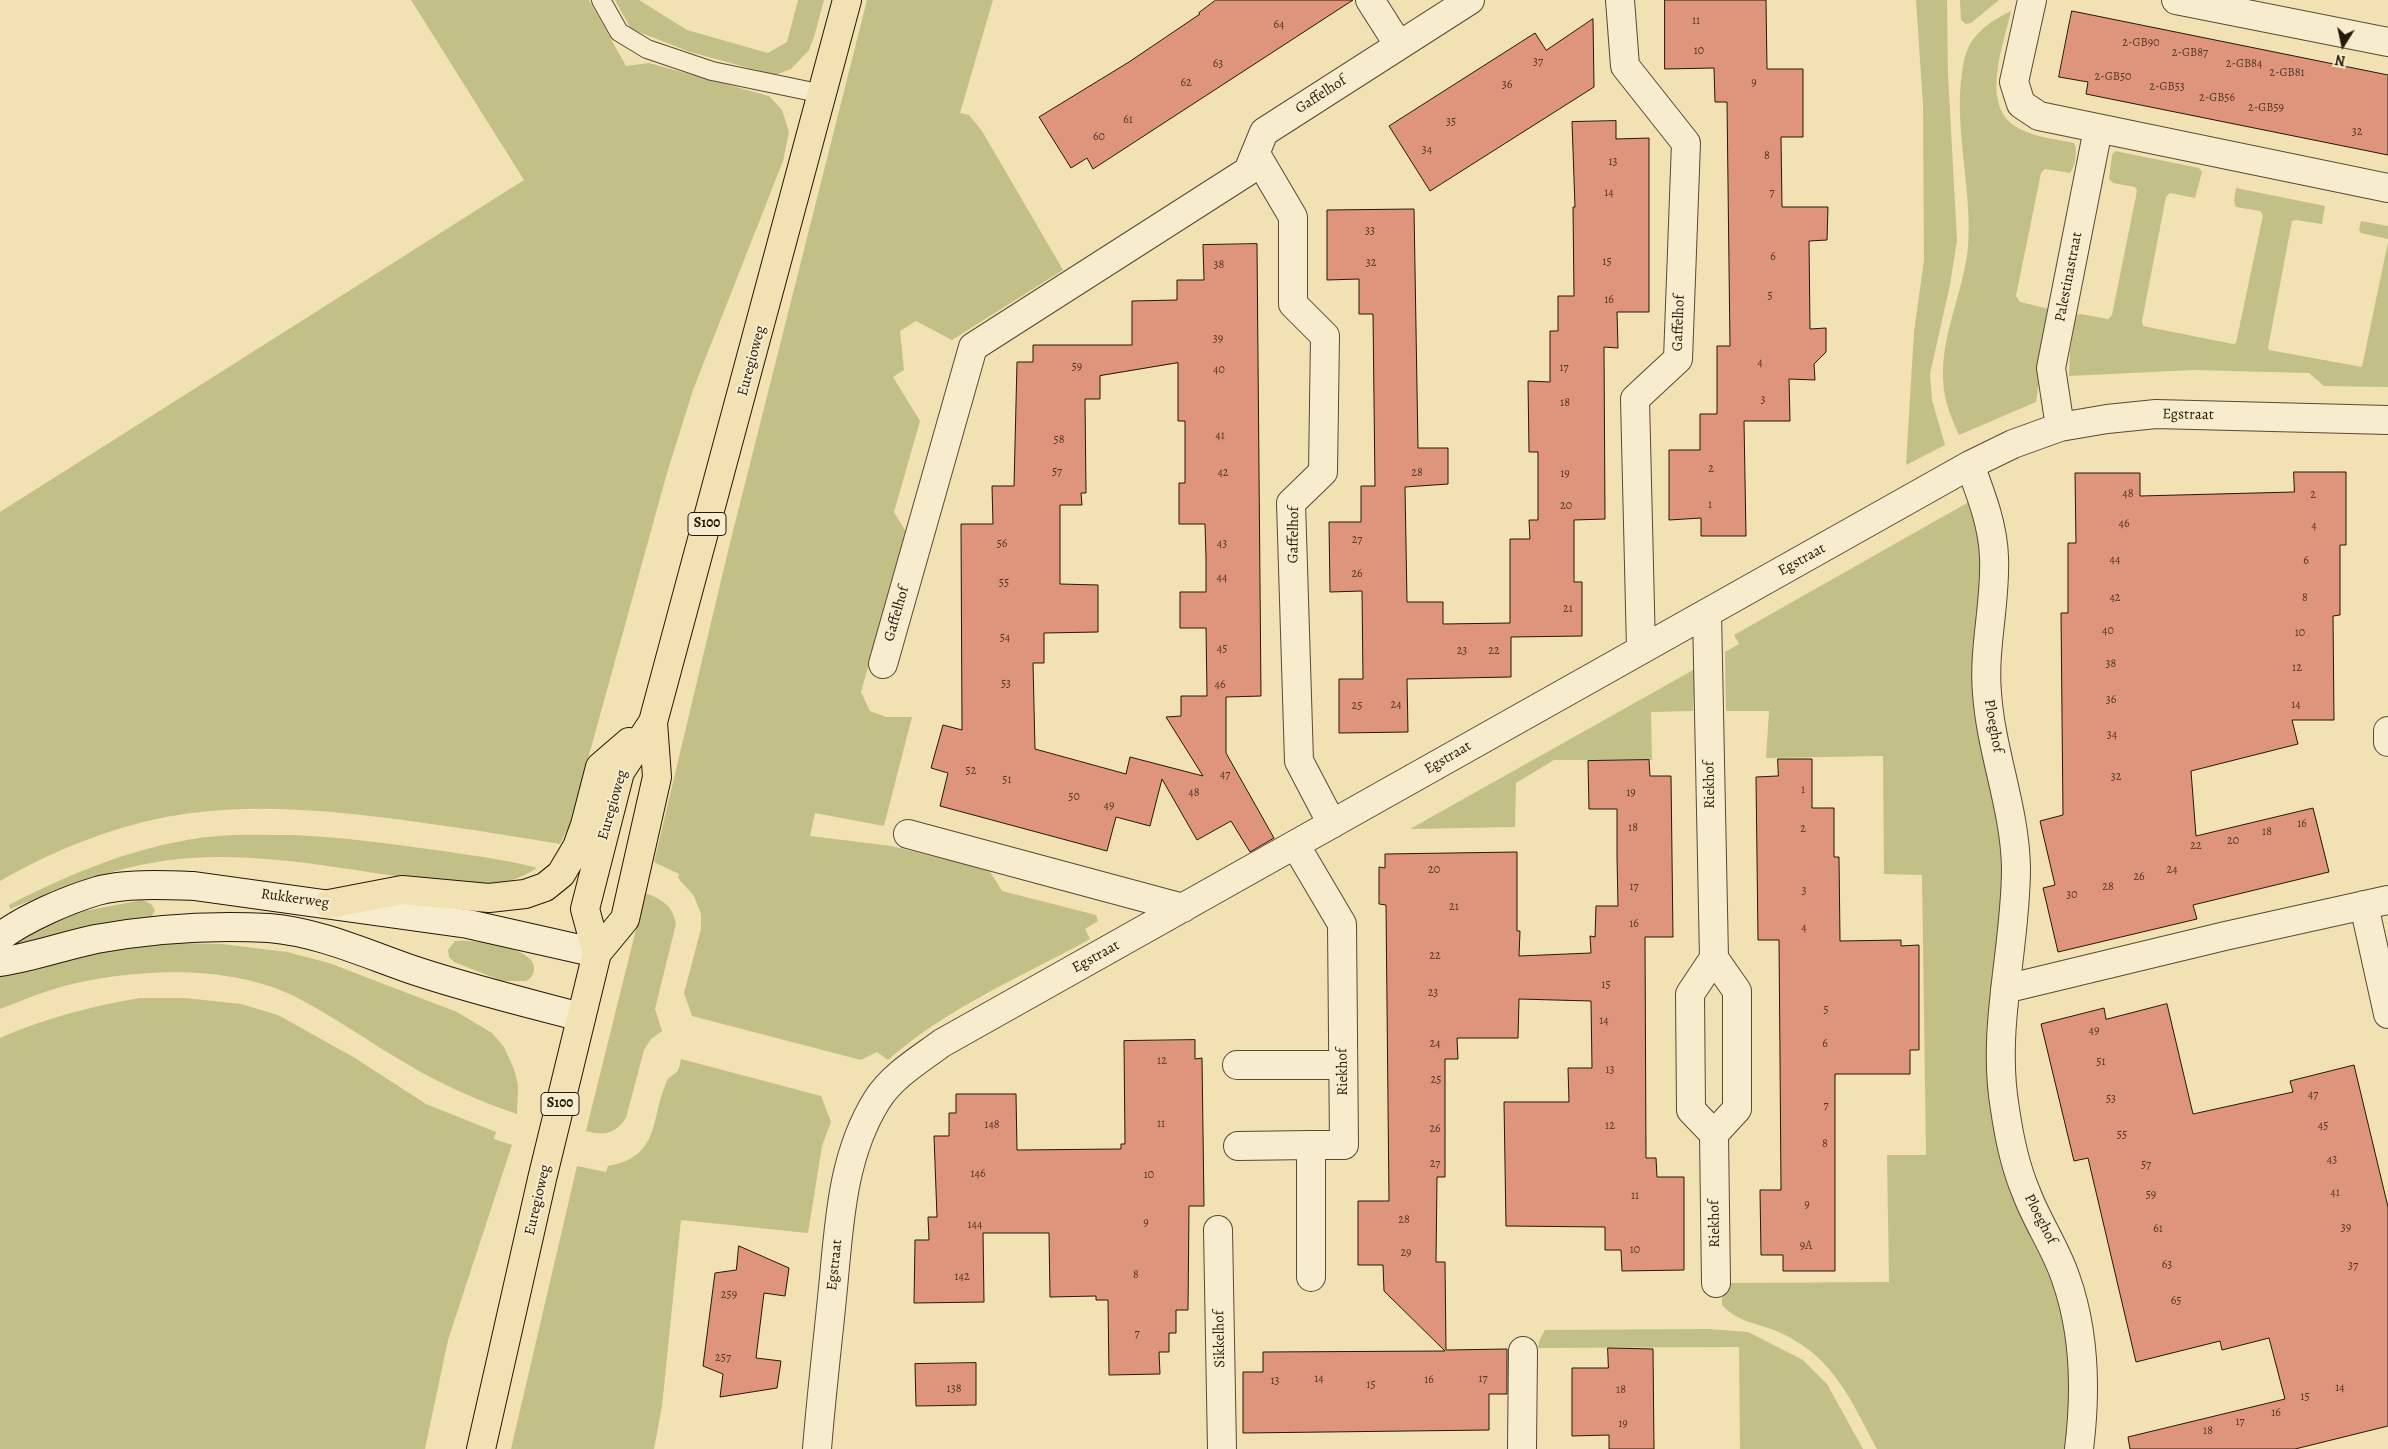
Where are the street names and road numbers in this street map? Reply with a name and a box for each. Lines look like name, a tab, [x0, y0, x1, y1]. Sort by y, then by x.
street label: Gaffelhof	[1292, 72, 1350, 118]
street label: Palestinastraat	[2051, 230, 2087, 324]
street label: Gaffelhof	[1669, 294, 1689, 352]
street label: Euregioweg	[734, 324, 770, 398]
street label: Egstraat	[2162, 406, 2214, 424]
street label: Gaffelhof	[1285, 506, 1303, 564]
road number: S100	[688, 512, 726, 536]
street label: Egstraat	[1775, 540, 1829, 580]
street label: Gaffelhof	[881, 584, 913, 644]
street label: Ploeghof	[1979, 698, 2007, 754]
street label: Egstraat	[1421, 737, 1475, 779]
street label: Riekhof	[1701, 761, 1719, 809]
street label: Euregioweg	[594, 768, 632, 842]
street label: Rukkerweg	[260, 885, 330, 913]
street label: Egstraat	[1069, 937, 1123, 977]
street label: Riekhof	[1334, 1048, 1352, 1096]
road number: S100	[541, 1092, 579, 1116]
street label: Euregioweg	[521, 1163, 555, 1237]
street label: Ploeghof	[2020, 1191, 2060, 1247]
street label: Riekhof	[1706, 1200, 1724, 1248]
street label: Egstraat	[823, 1239, 847, 1291]
street label: Sikkelhof	[1211, 1310, 1229, 1368]

